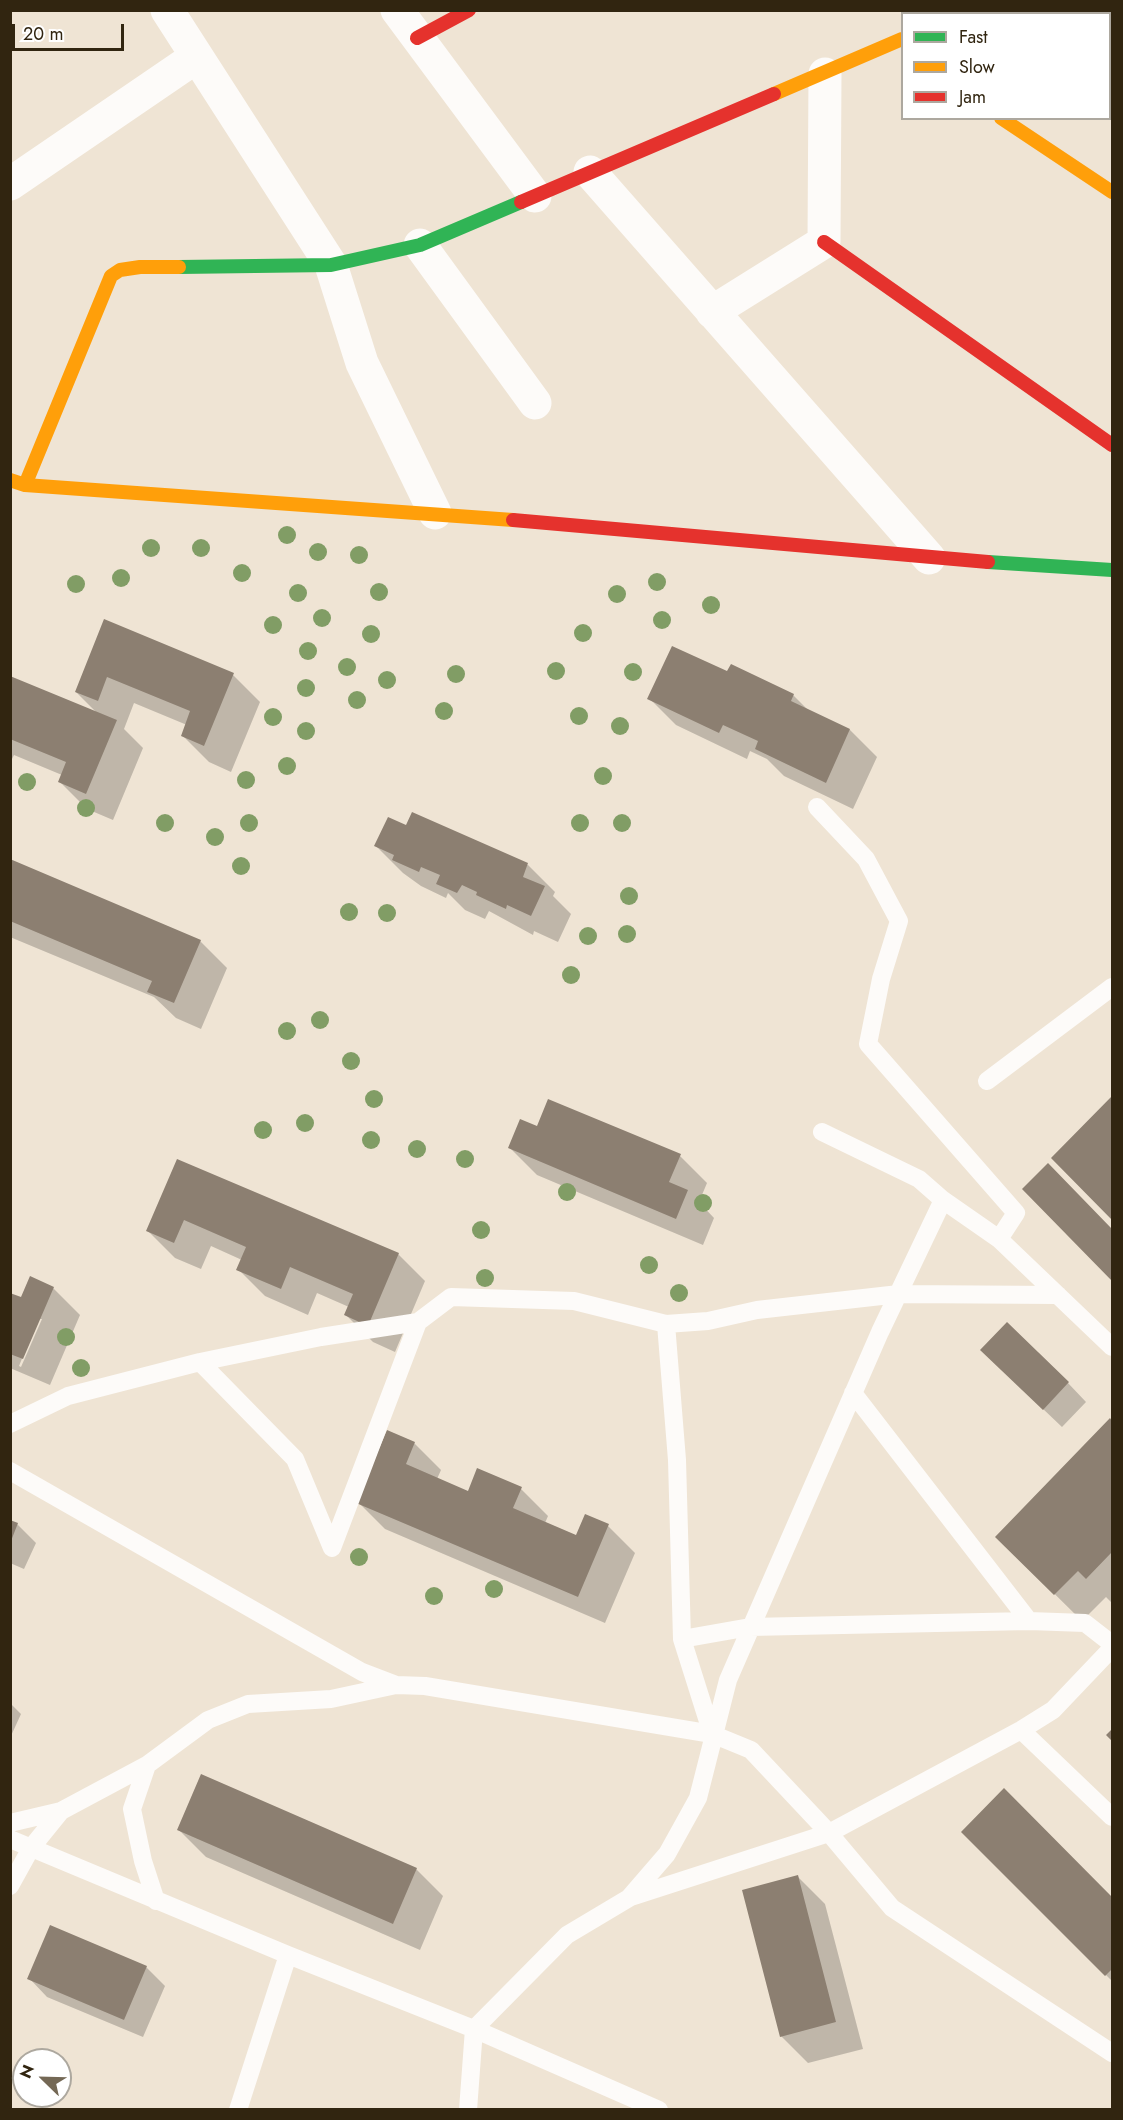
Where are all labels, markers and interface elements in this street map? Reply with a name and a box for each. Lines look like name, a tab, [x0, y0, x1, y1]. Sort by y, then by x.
scale bar	[15, 12, 128, 50]
legend	[901, 12, 1111, 120]
text: 20 m	[23, 21, 63, 47]
text: Fast	[959, 24, 988, 50]
text: Slow	[959, 54, 995, 80]
text: Jam	[959, 84, 986, 110]
north arrow	[12, 2048, 72, 2108]
text: N	[14, 2061, 40, 2082]

